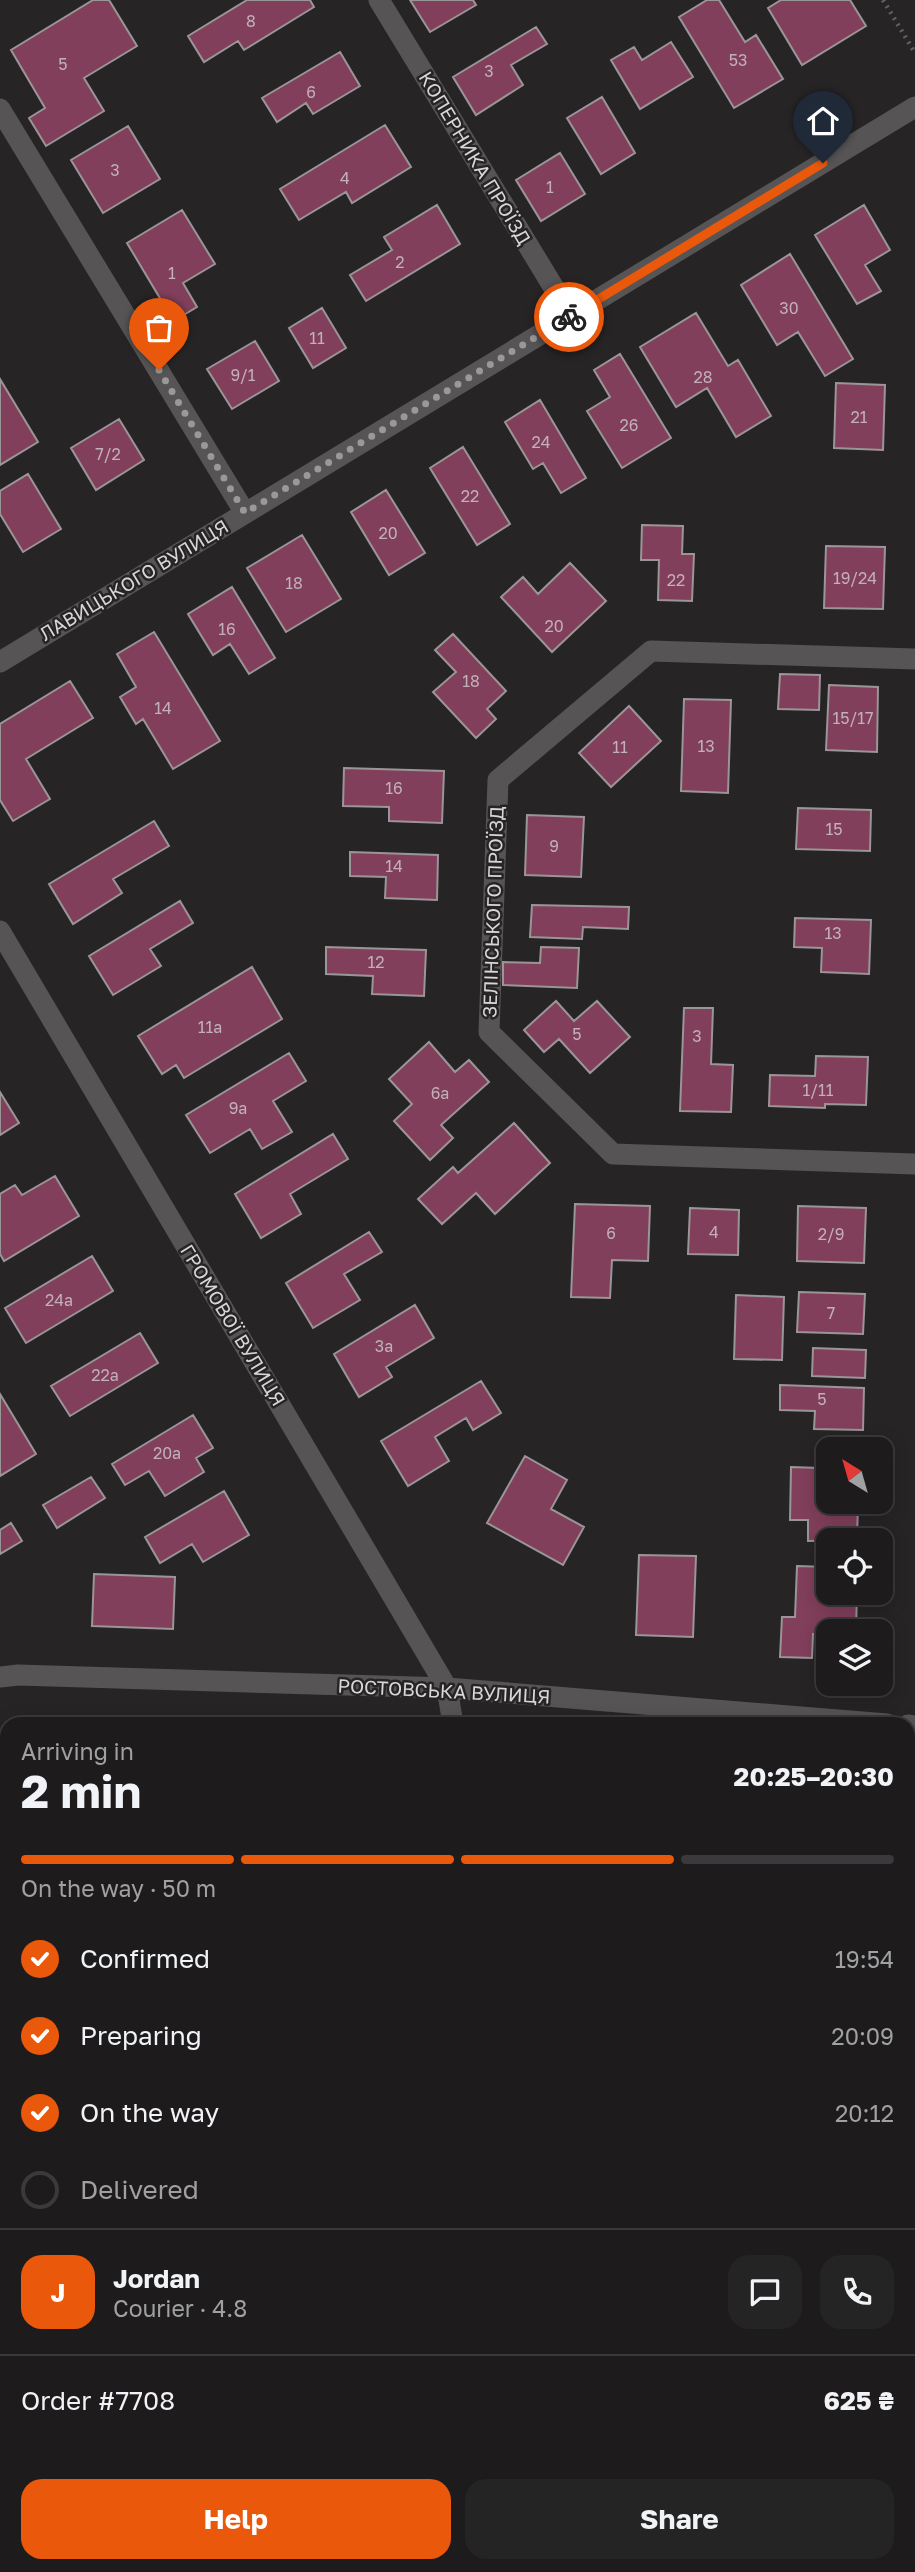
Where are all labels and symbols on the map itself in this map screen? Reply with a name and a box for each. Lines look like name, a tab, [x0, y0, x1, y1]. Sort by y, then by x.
house number: 8	[246, 11, 256, 31]
house number: 53	[729, 50, 747, 70]
house number: 5	[58, 54, 68, 74]
house number: 3	[484, 61, 494, 81]
street label: КОПЕРНИКА ПРОЇЗД	[415, 67, 536, 249]
house number: 6	[306, 82, 316, 102]
pin	[793, 91, 853, 163]
house number: 3	[110, 160, 120, 180]
house number: 4	[340, 168, 350, 188]
house number: 1	[546, 177, 554, 197]
house number: 2	[395, 252, 405, 272]
house number: 1	[168, 263, 176, 283]
courier	[534, 282, 604, 352]
pin	[129, 298, 189, 370]
house number: 30	[779, 298, 799, 318]
house number: 11	[309, 328, 325, 348]
house number: 9/1	[230, 365, 256, 385]
house number: 28	[693, 367, 713, 387]
house number: 21	[850, 407, 868, 427]
house number: 26	[620, 415, 638, 435]
house number: 24	[531, 432, 551, 452]
house number: 7/2	[95, 444, 121, 464]
house number: 22	[461, 486, 479, 506]
street label: ЛАВИЦЬКОГО ВУЛИЦЯ	[35, 514, 232, 645]
house number: 20	[378, 523, 398, 543]
house number: 19/24	[833, 568, 877, 588]
house number: 22	[667, 570, 685, 590]
house number: 18	[285, 573, 303, 593]
house number: 20	[544, 616, 564, 636]
house number: 16	[218, 619, 236, 639]
house number: 18	[462, 671, 480, 691]
house number: 14	[154, 698, 172, 718]
house number: 15/17	[833, 708, 873, 728]
house number: 13	[697, 736, 715, 756]
house number: 11	[612, 737, 628, 757]
house number: 16	[385, 778, 403, 798]
street label: ЗЕЛІНСЬКОГО ПРОЇЗД	[477, 806, 508, 1018]
house number: 15	[825, 819, 843, 839]
house number: 9	[549, 836, 559, 856]
house number: 14	[385, 856, 403, 876]
house number: 13	[824, 923, 842, 943]
house number: 12	[367, 952, 385, 972]
house number: 11а	[198, 1017, 222, 1037]
house number: 5	[572, 1024, 582, 1044]
house number: 3	[692, 1026, 702, 1046]
house number: 1/11	[803, 1080, 834, 1100]
house number: 6а	[431, 1083, 449, 1103]
house number: 9а	[229, 1098, 247, 1118]
house number: 4	[709, 1222, 719, 1242]
house number: 6	[606, 1223, 616, 1243]
house number: 2/9	[818, 1224, 844, 1244]
street label: ГРОМОВОЇ ВУЛИЦЯ	[176, 1240, 291, 1410]
house number: 24а	[45, 1290, 73, 1310]
house number: 7	[827, 1303, 835, 1323]
house number: 3а	[375, 1336, 393, 1356]
house number: 22а	[91, 1365, 119, 1385]
house number: 5	[817, 1389, 827, 1409]
north arrow	[816, 1437, 892, 1514]
house number: 20а	[153, 1443, 181, 1463]
street label: РОСТОВСЬКА ВУЛИЦЯ	[337, 1673, 551, 1708]

